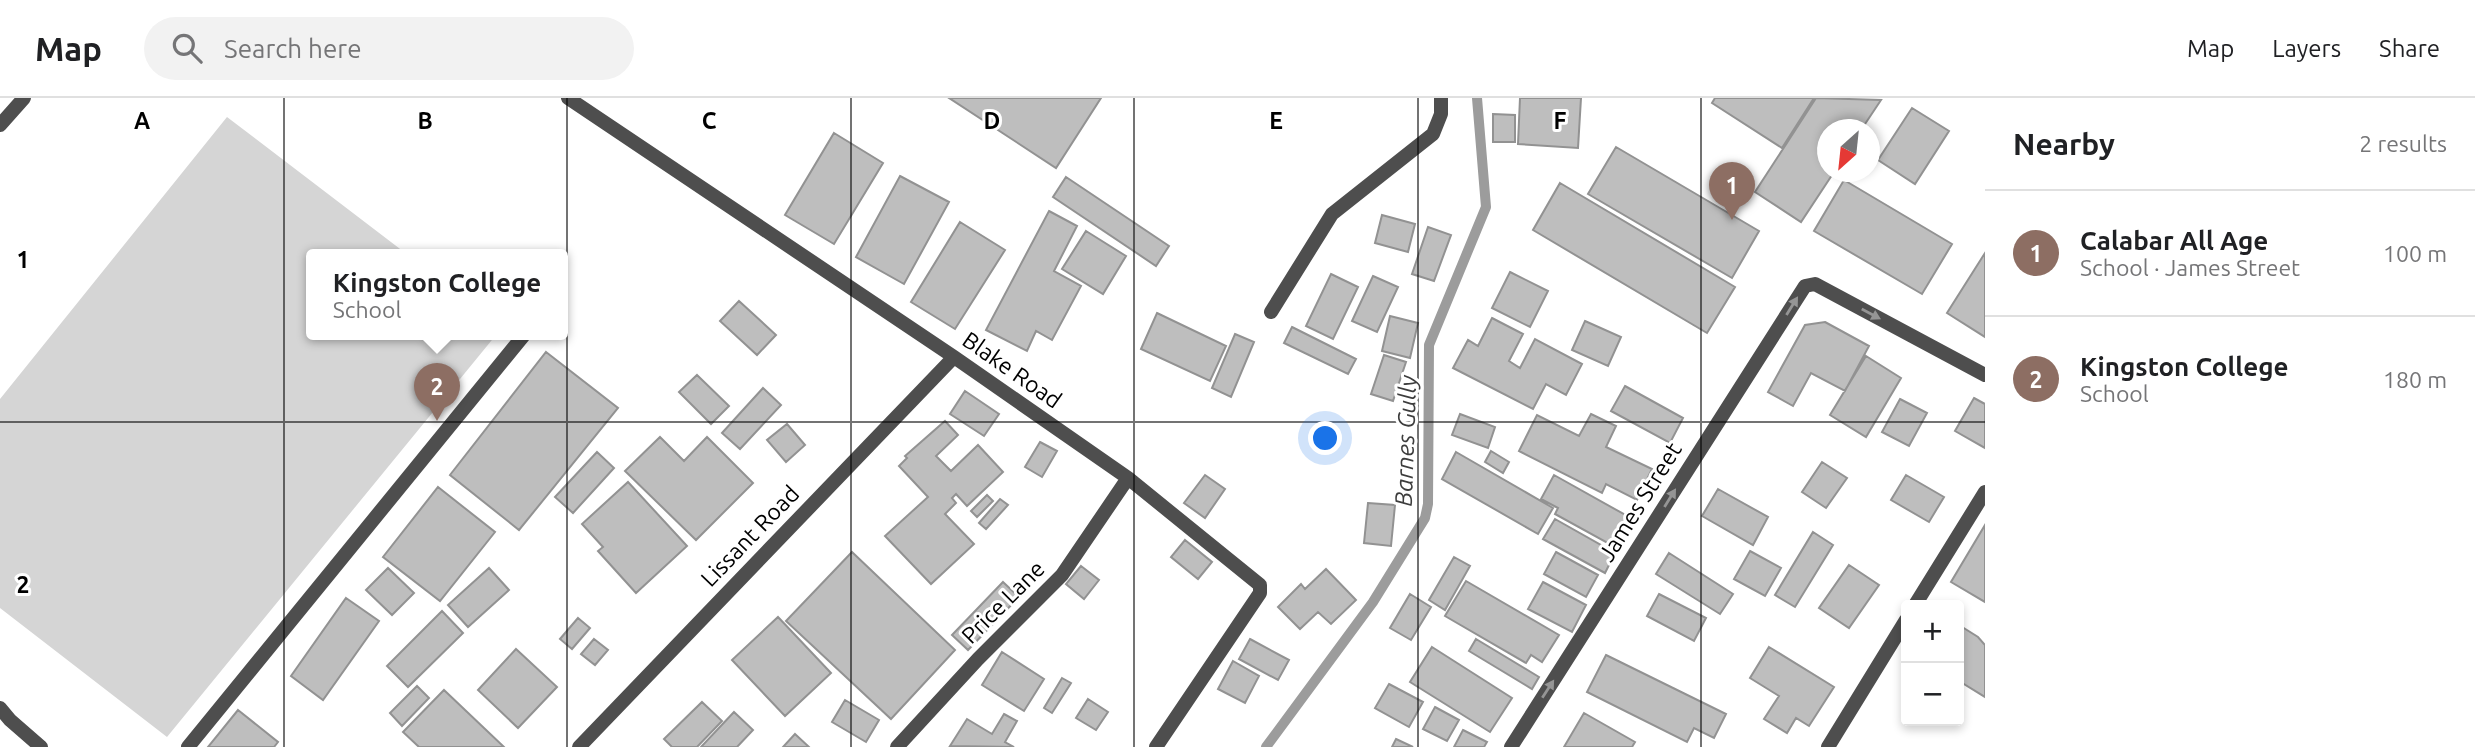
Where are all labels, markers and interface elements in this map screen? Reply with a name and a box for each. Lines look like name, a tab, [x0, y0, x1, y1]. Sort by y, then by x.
search box	[144, 17, 634, 80]
icon: search	[168, 29, 206, 67]
text: Map	[35, 30, 102, 67]
text: Search here	[224, 34, 362, 63]
text: Map	[2187, 35, 2234, 62]
text: Layers	[2272, 35, 2341, 62]
text: Share	[2379, 35, 2440, 62]
text: A	[134, 108, 150, 133]
text: B	[417, 108, 433, 133]
text: C	[702, 108, 717, 133]
text: D	[984, 108, 1000, 133]
text: E	[1269, 108, 1283, 133]
text: F	[1554, 108, 1567, 133]
north arrow	[1817, 119, 1880, 182]
text: Nearby	[2013, 127, 2115, 161]
text: 2 results	[2359, 131, 2447, 156]
pin: 1	[1709, 162, 1755, 220]
text: Calabar All Age	[2080, 226, 2268, 255]
text: 1	[2030, 241, 2042, 266]
text: 100 m	[2383, 241, 2447, 266]
text: 1	[17, 247, 29, 272]
popup	[306, 249, 568, 340]
text: School · James Street	[2080, 255, 2300, 280]
text: Kingston College	[333, 268, 541, 297]
one-way arrow	[1786, 296, 1799, 315]
text: School	[333, 297, 402, 322]
one-way arrow	[1861, 308, 1881, 319]
street label: Blake Road	[958, 326, 1066, 413]
text: Kingston College	[2080, 352, 2289, 381]
pin: 2	[414, 363, 460, 421]
text: 2	[2030, 367, 2042, 392]
text: 180 m	[2383, 367, 2447, 392]
water label: Barnes Gully	[1390, 374, 1421, 507]
text: School	[2080, 381, 2149, 406]
your location	[1308, 421, 1342, 455]
street label: James Street	[1593, 438, 1686, 566]
street label: Lissant Road	[696, 480, 804, 591]
one-way arrow	[1663, 488, 1676, 507]
street label: Price Lane	[956, 555, 1049, 648]
text: 2	[17, 572, 29, 597]
map controls	[1901, 600, 1964, 726]
button: +	[1901, 600, 1964, 663]
button: −	[1901, 663, 1964, 726]
one-way arrow	[1541, 680, 1554, 699]

